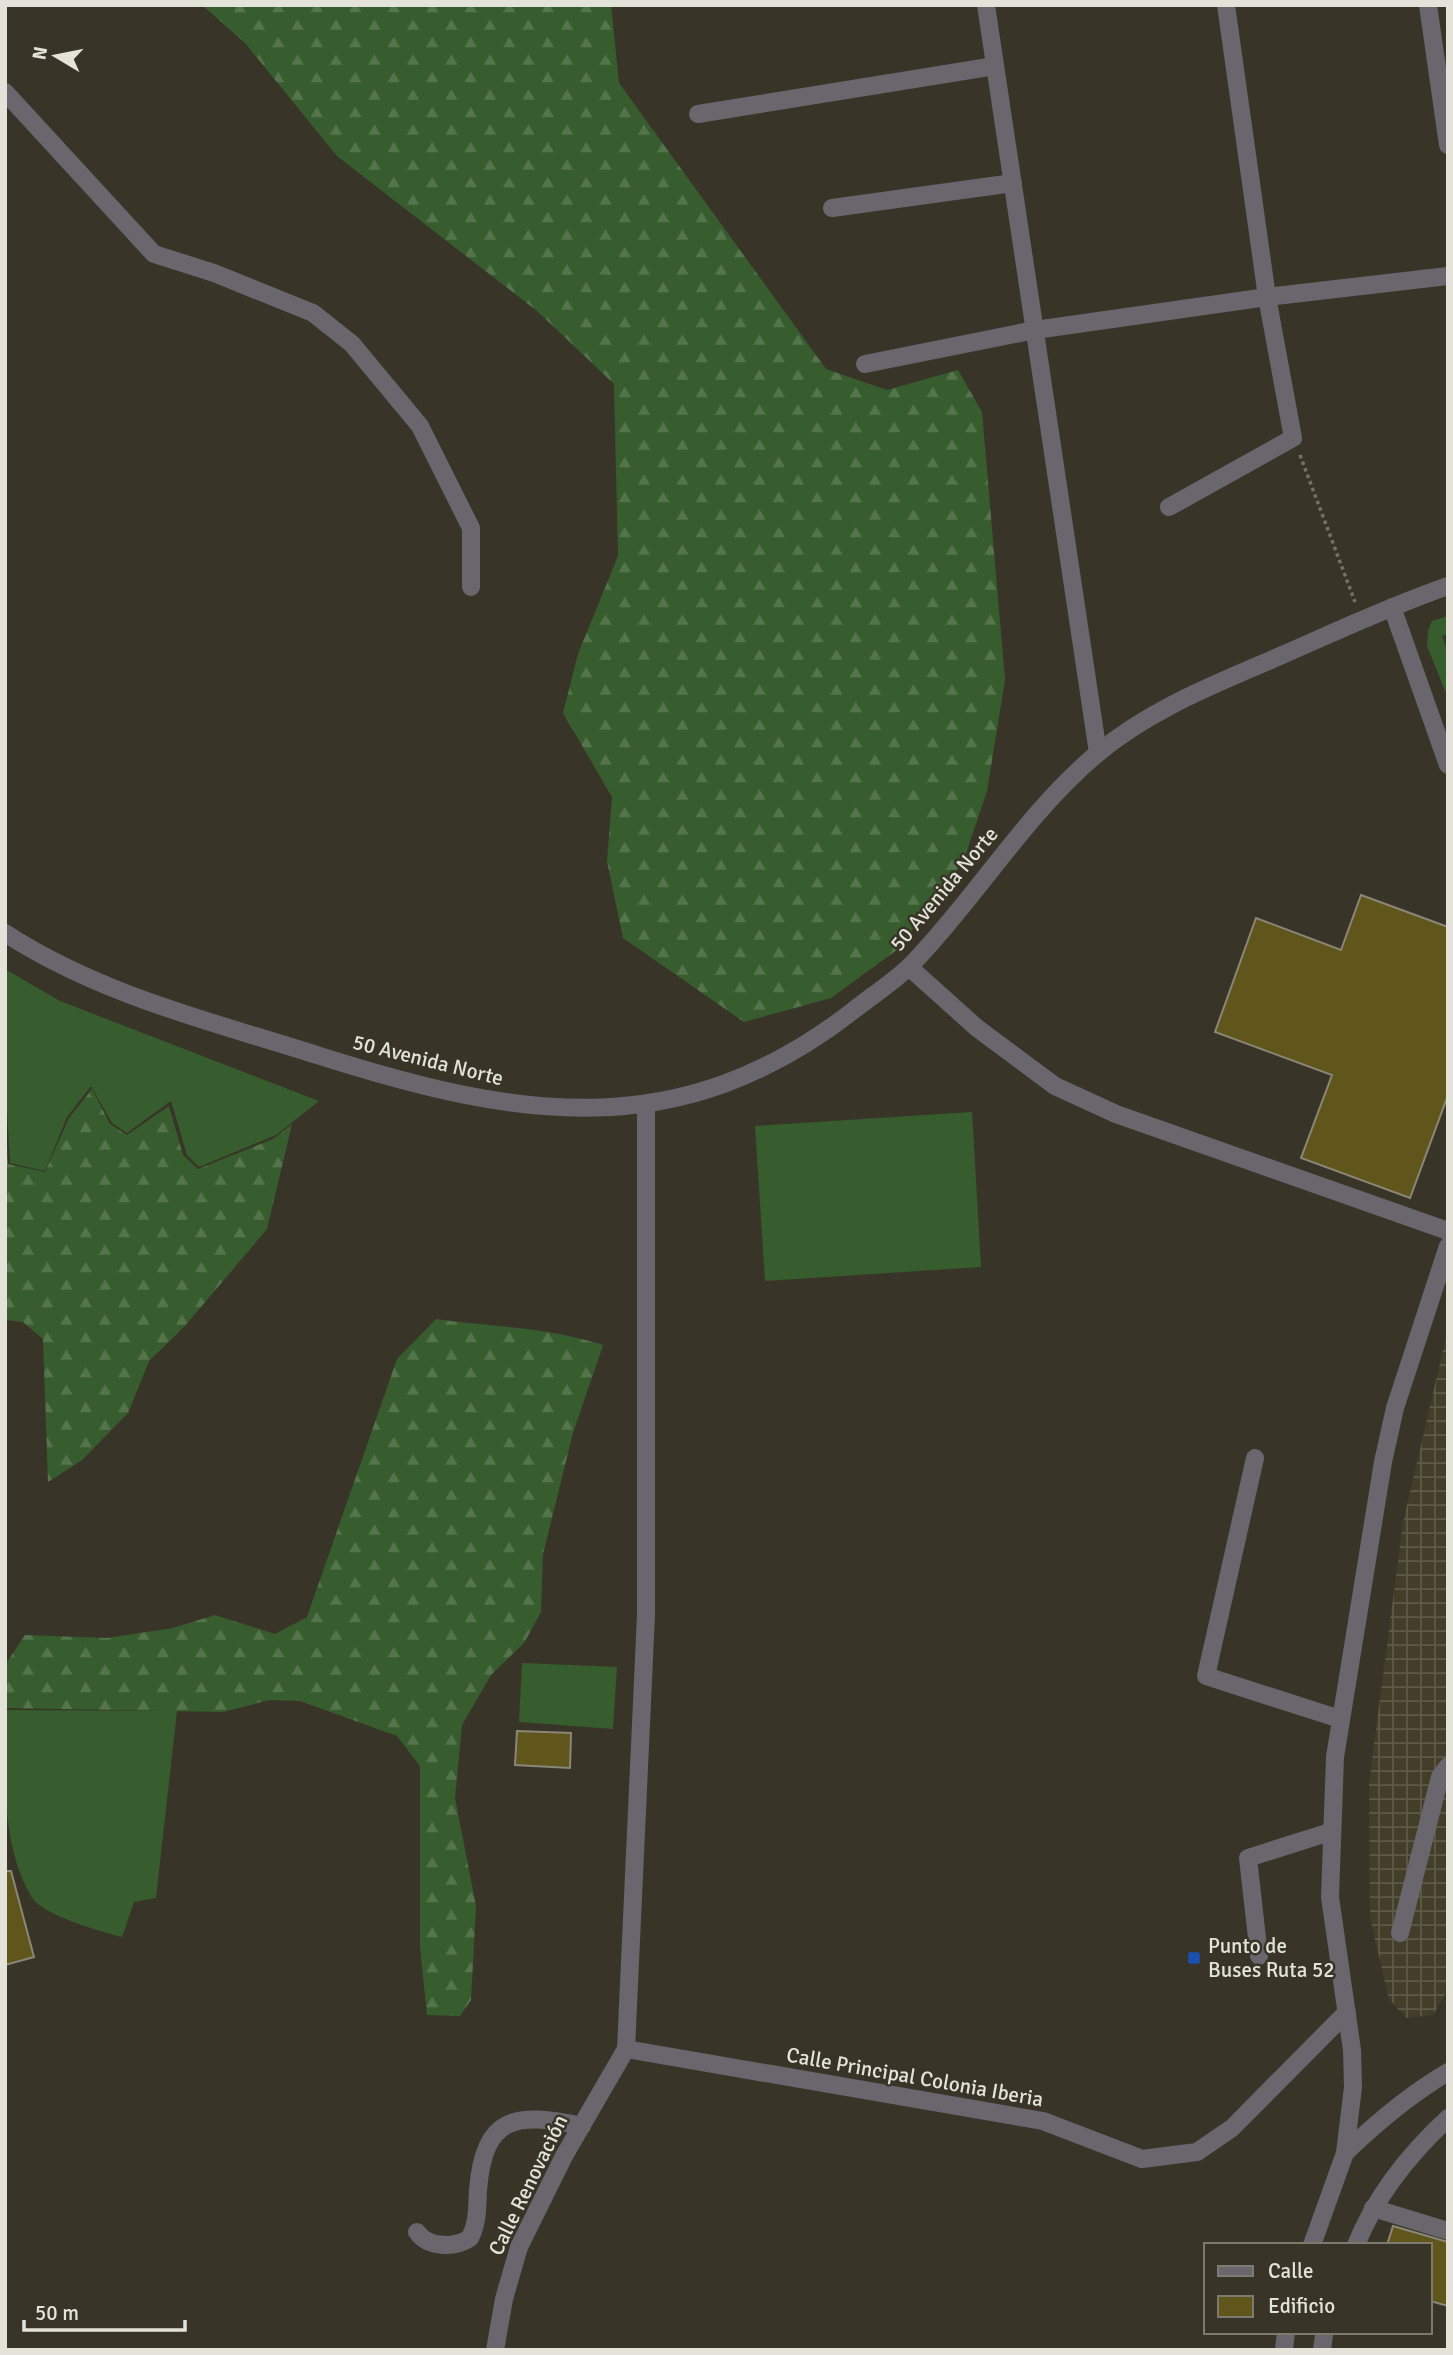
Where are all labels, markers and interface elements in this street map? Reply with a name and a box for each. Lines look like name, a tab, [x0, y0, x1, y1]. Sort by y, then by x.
north arrow	[21, 21, 91, 91]
text: N	[27, 45, 53, 62]
street label: 50 Avenida Norte	[884, 822, 1004, 956]
street label: 50 Avenida Norte	[350, 1029, 506, 1091]
place label: Punto de Buses Ruta 52	[1208, 1933, 1335, 1983]
marker: Punto de Buses Ruta 52	[1186, 1950, 1202, 1966]
street label: Calle Principal Colonia Iberia	[785, 2042, 1045, 2112]
street label: Calle Renovación	[483, 2110, 573, 2260]
legend	[1204, 2243, 1432, 2334]
text: Calle	[1268, 2258, 1314, 2284]
scale bar	[24, 2288, 186, 2332]
text: Edificio	[1268, 2293, 1335, 2319]
text: 50 m	[35, 2300, 79, 2326]

